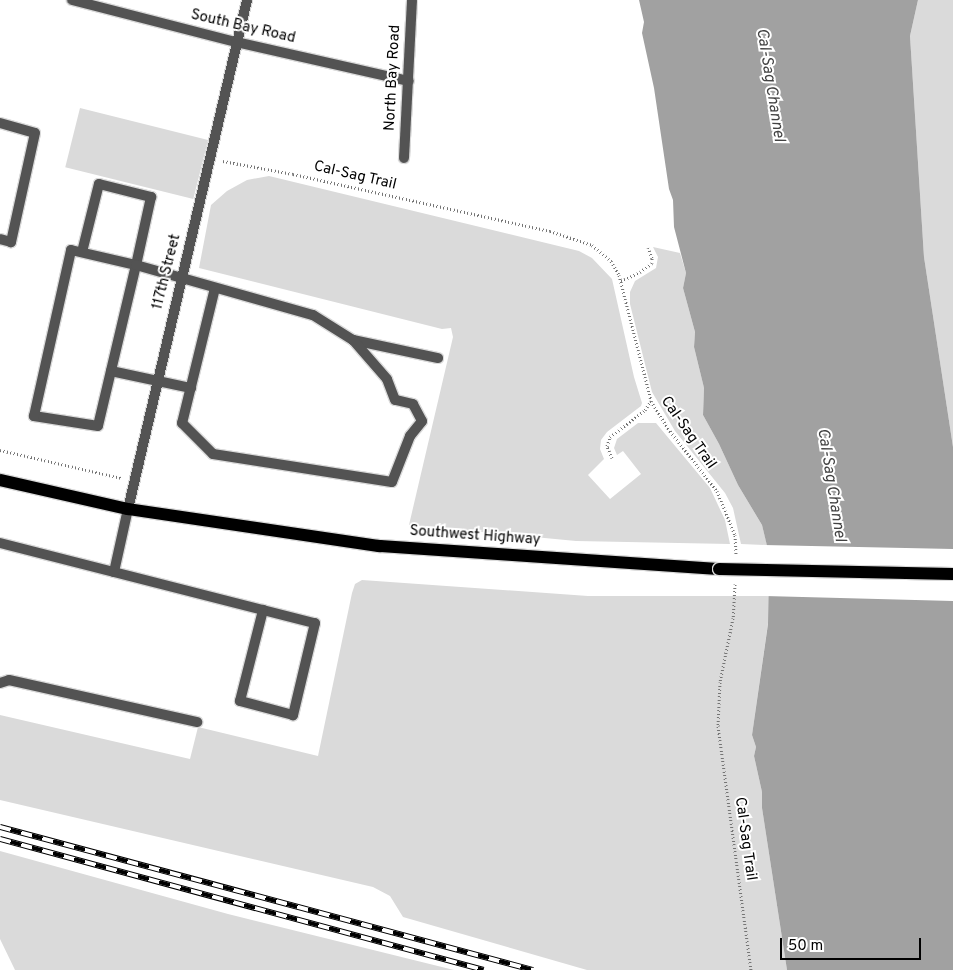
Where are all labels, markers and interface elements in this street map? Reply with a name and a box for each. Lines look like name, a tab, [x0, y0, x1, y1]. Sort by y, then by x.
street label: South Bay Road	[189, 6, 297, 48]
street label: North Bay Road	[381, 24, 405, 132]
water label: Cal-Sag Channel	[752, 27, 788, 143]
street label: Cal-Sag Trail	[312, 158, 398, 194]
street label: 117th Street	[149, 232, 185, 312]
street label: Cal-Sag Trail	[656, 393, 720, 473]
water label: Cal-Sag Channel	[813, 427, 849, 543]
street label: Southwest Highway	[409, 522, 541, 550]
street label: Cal-Sag Trail	[730, 796, 760, 882]
scale bar	[783, 928, 924, 960]
text: 50 m	[788, 937, 823, 956]

